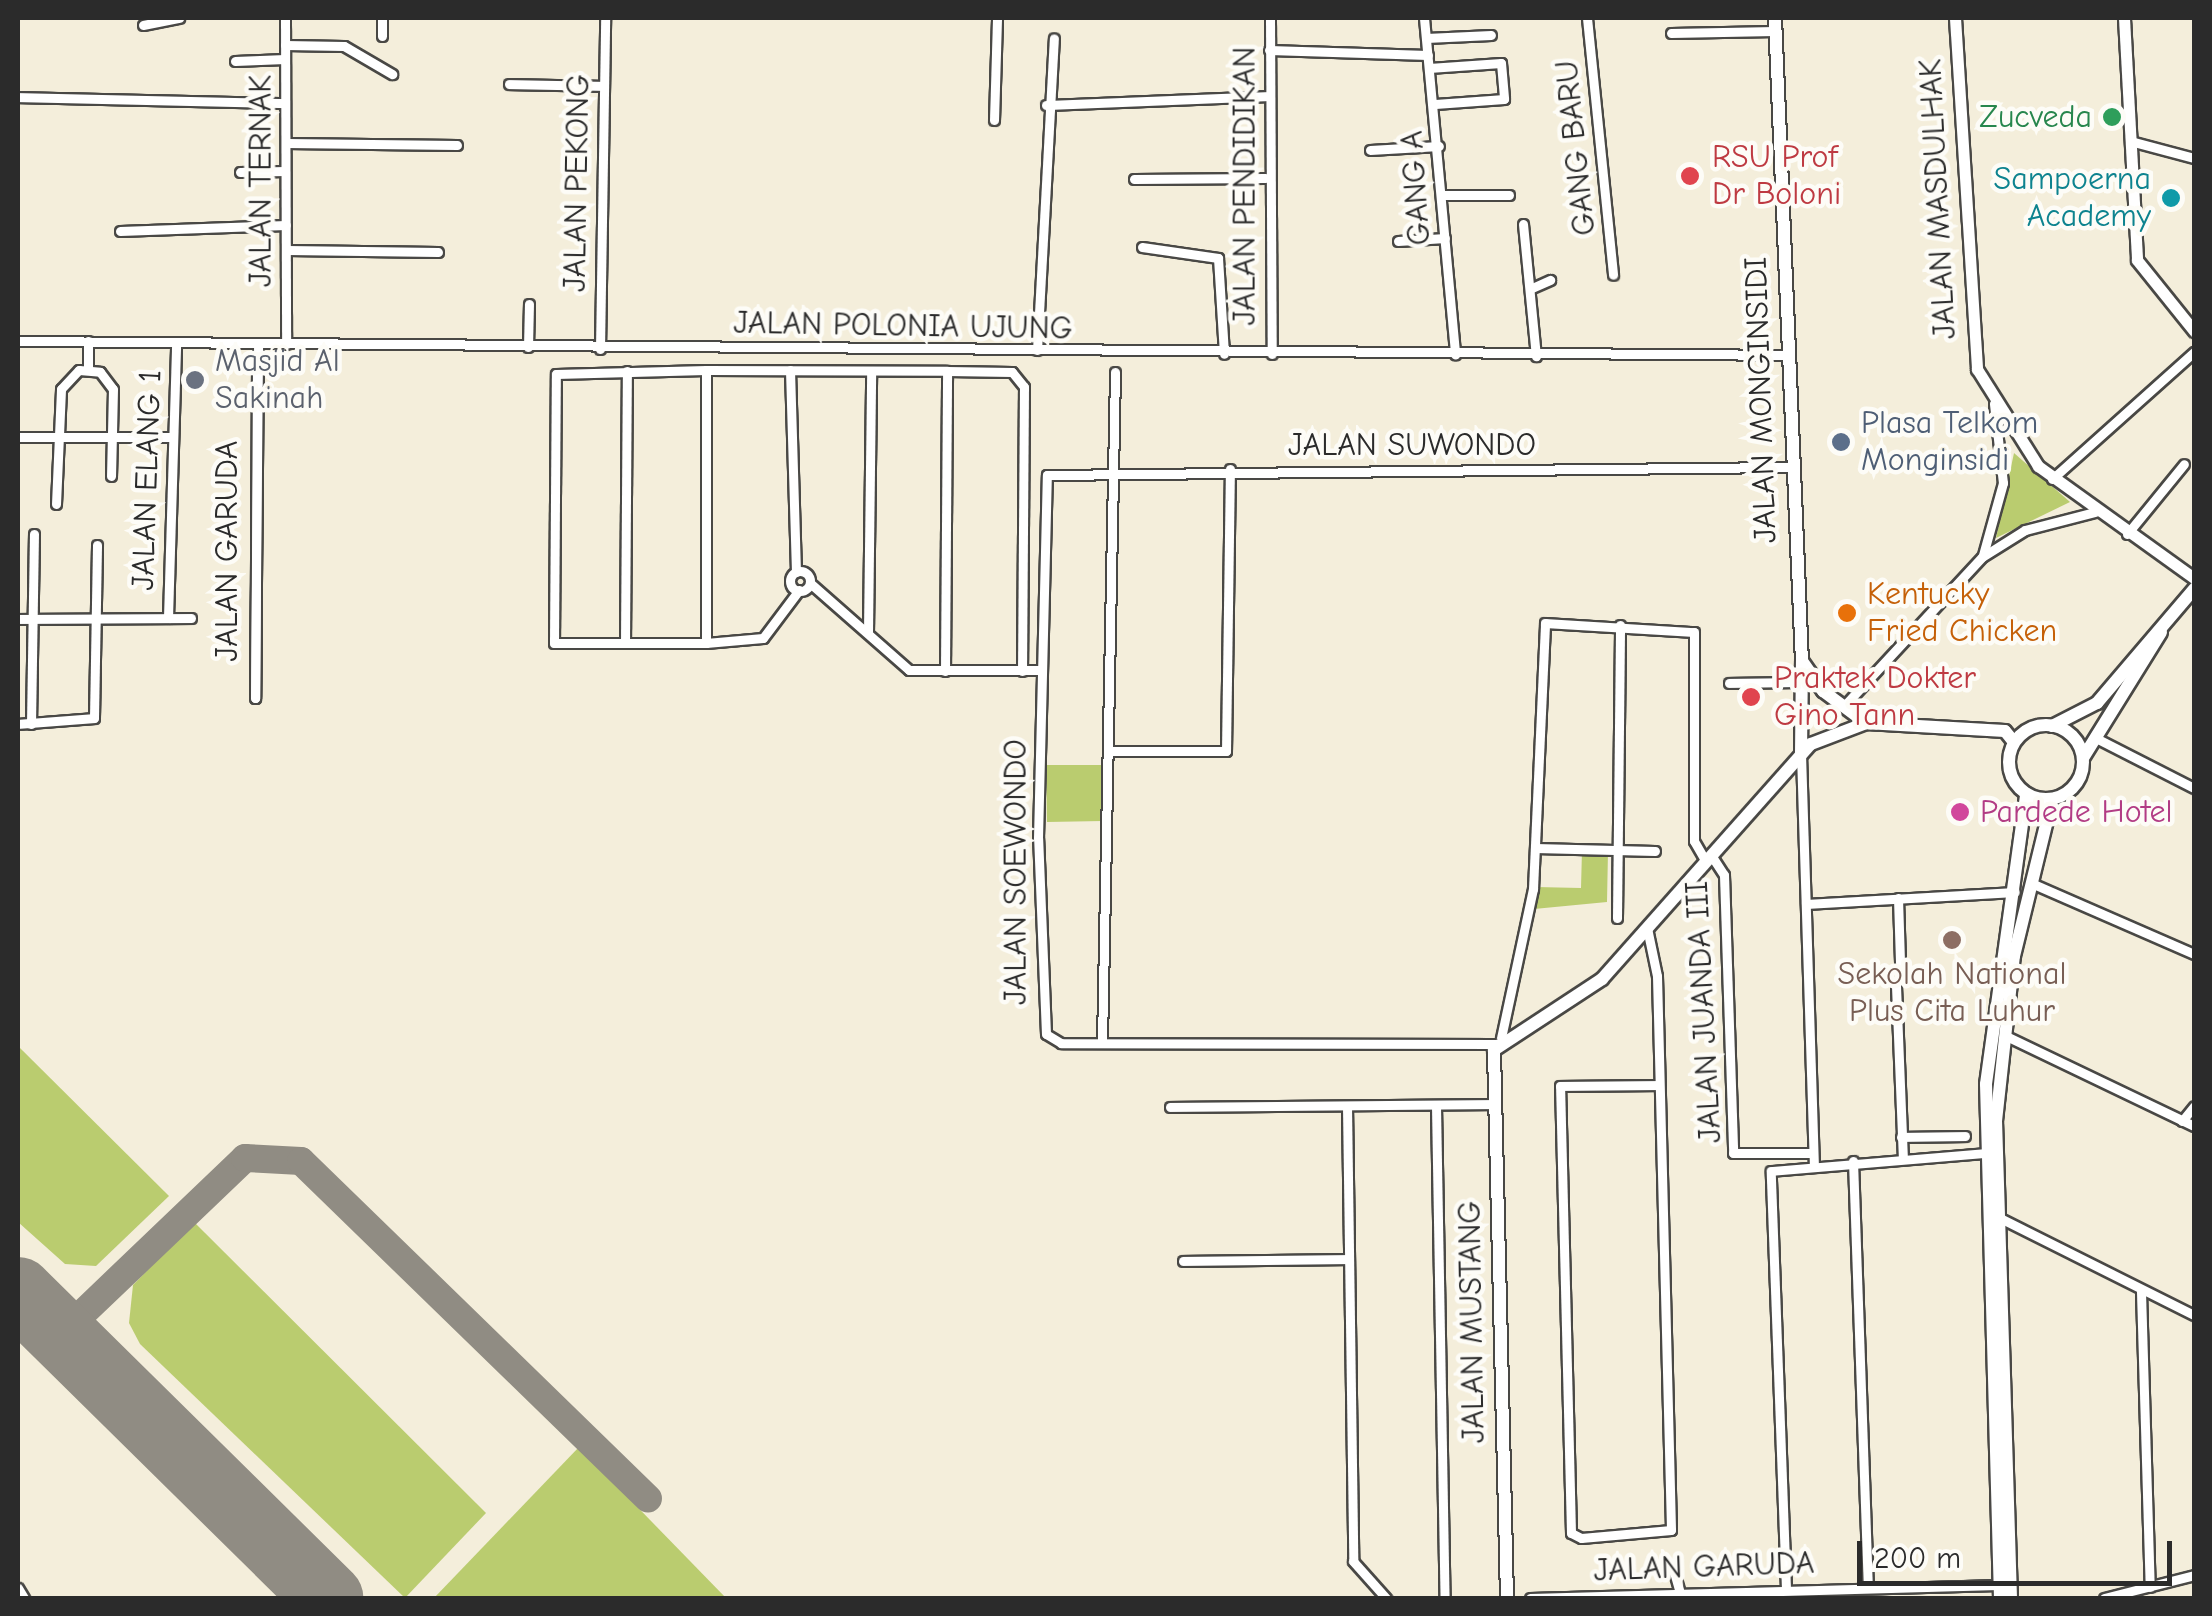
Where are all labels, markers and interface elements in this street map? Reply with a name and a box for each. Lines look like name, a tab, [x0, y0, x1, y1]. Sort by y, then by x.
street label: JALAN PENDIDIKAN	[1226, 47, 1264, 325]
street label: JALAN MASDULHAK	[1911, 58, 1965, 340]
street label: GANG BARU	[1548, 59, 1604, 237]
street label: JALAN PEKONG	[556, 74, 598, 292]
street label: JALAN TERNAK	[242, 75, 280, 287]
place label: Zucveda	[1979, 98, 2092, 136]
marker: Zucveda	[2101, 106, 2123, 128]
street label: GANG A	[1393, 129, 1439, 247]
place label: RSU Prof Dr Boloni	[1712, 139, 1841, 214]
place label: Sampoerna Academy	[1993, 161, 2151, 236]
marker: RSU Prof Dr Boloni	[1677, 163, 1703, 189]
marker: Sampoerna Academy	[2160, 187, 2182, 209]
street label: JALAN MONGINSIDI	[1737, 256, 1785, 544]
street label: JALAN POLONIA UJUNG	[733, 304, 1073, 348]
place label: Masjid Al Sakinah	[215, 343, 340, 418]
street label: JALAN ELANG 1	[124, 369, 170, 591]
marker: Masjid Al Sakinah	[184, 369, 206, 391]
place label: Plasa Telkom Monginsidi	[1861, 405, 2038, 480]
street label: JALAN SUWONDO	[1288, 426, 1536, 464]
marker: Plasa Telkom Monginsidi	[1830, 431, 1852, 453]
street label: JALAN GARUDA	[208, 441, 246, 661]
place label: Kentucky Fried Chicken	[1867, 576, 2057, 651]
marker: Kentucky Fried Chicken	[1836, 602, 1858, 624]
place label: Praktek Dokter Gino Tann	[1774, 660, 1976, 735]
marker: Praktek Dokter Gino Tann	[1738, 684, 1764, 710]
street label: JALAN SOEWONDO	[997, 739, 1035, 1005]
place label: Pardede Hotel	[1980, 793, 2173, 831]
marker: Pardede Hotel	[1949, 801, 1971, 823]
street label: JALAN JUANDA III	[1678, 880, 1730, 1144]
marker: Sekolah National Plus Cita Luhur	[1941, 929, 1963, 951]
place label: Sekolah National Plus Cita Luhur	[1838, 956, 2066, 1031]
street label: JALAN MUSTANG	[1451, 1200, 1493, 1444]
scale bar	[1862, 1521, 2177, 1583]
text: 200 m	[1874, 1541, 1961, 1576]
street label: JALAN GARUDA	[1593, 1544, 1815, 1590]

